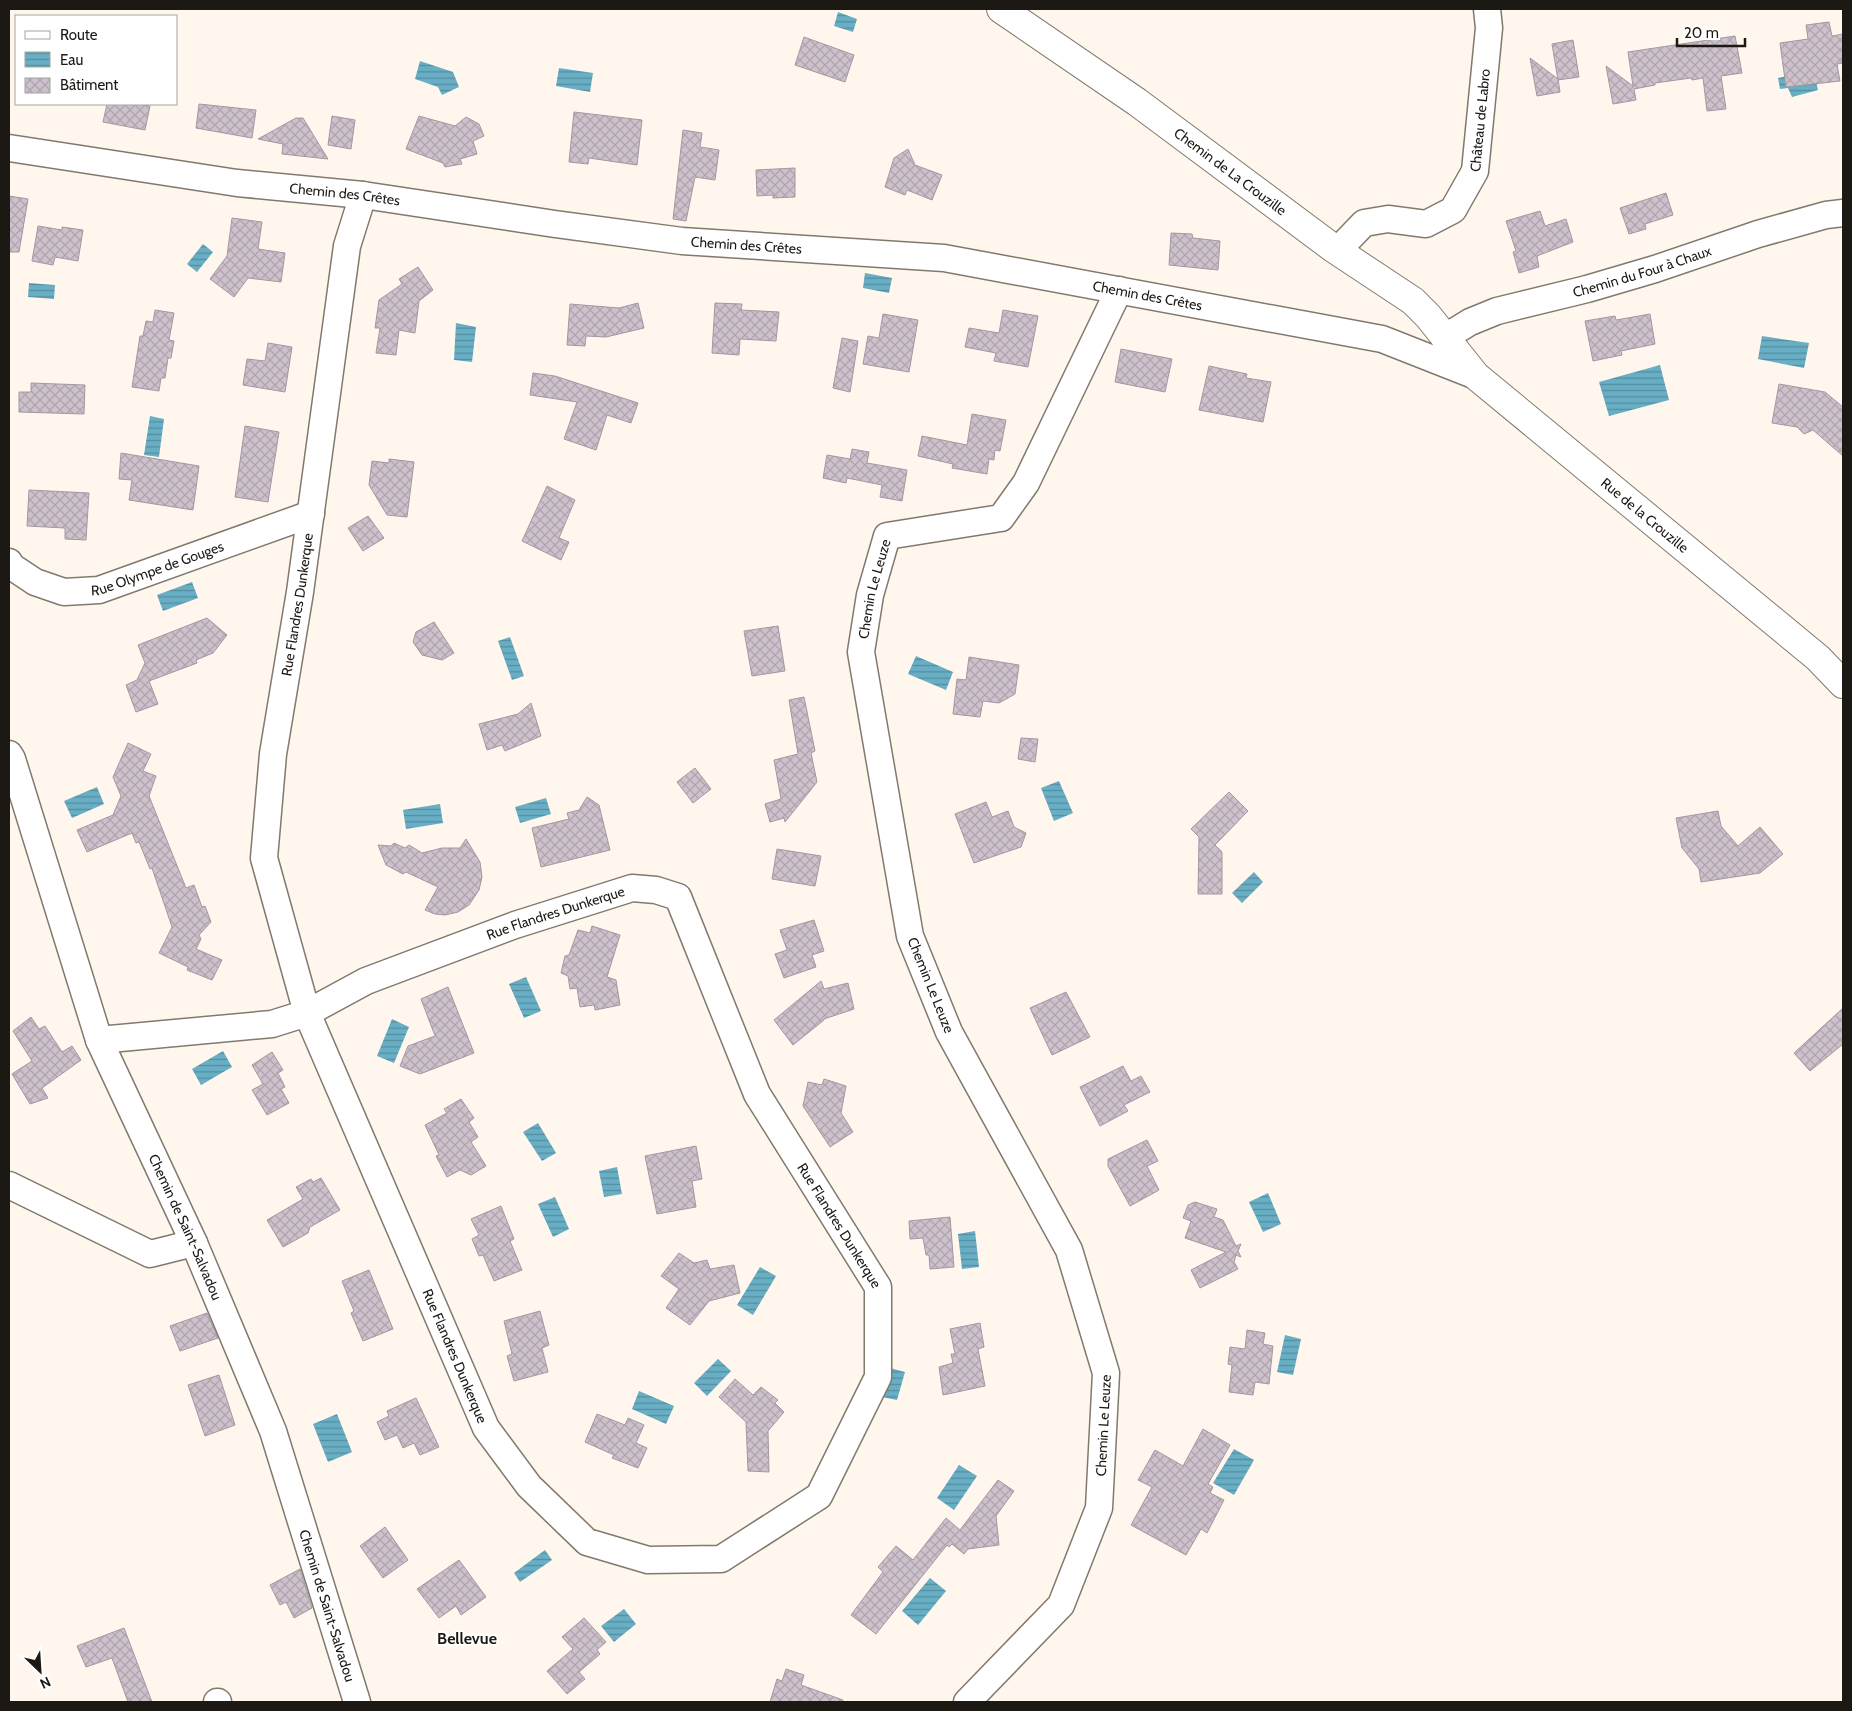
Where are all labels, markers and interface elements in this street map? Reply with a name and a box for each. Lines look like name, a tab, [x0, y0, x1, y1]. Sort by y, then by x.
legend	[15, 15, 178, 105]
scale bar	[1677, 15, 1744, 47]
text: 20 m	[1684, 24, 1719, 42]
text: Route	[60, 26, 98, 44]
text: Eau	[60, 51, 83, 69]
street label: Château de Labro	[1466, 68, 1494, 173]
text: Bâtiment	[60, 76, 118, 94]
street label: Chemin de La Crouzille	[1170, 124, 1290, 219]
street label: Chemin des Crêtes	[289, 179, 401, 210]
street label: Chemin des Crêtes	[690, 233, 803, 258]
street label: Chemin du Four à Chaux	[1571, 241, 1714, 301]
street label: Chemin des Crêtes	[1091, 277, 1204, 315]
street label: Rue de la Crouzille	[1597, 474, 1692, 557]
street label: Rue Flandres Dunkerque	[277, 532, 317, 677]
street label: Rue Olympe de Gouges	[91, 537, 226, 599]
street label: Chemin Le Leuze	[854, 537, 895, 640]
street label: Rue Flandres Dunkerque	[484, 882, 627, 944]
street label: Chemin Le Leuze	[904, 934, 958, 1036]
street label: Chemin de Saint-Salvadou	[145, 1151, 226, 1303]
street label: Rue Flandres Dunkerque	[793, 1160, 885, 1291]
street label: Rue Flandres Dunkerque	[419, 1286, 491, 1426]
street label: Chemin Le Leuze	[1092, 1374, 1115, 1477]
street label: Chemin de Saint-Salvadou	[295, 1527, 359, 1684]
district label: Bellevue	[437, 1629, 497, 1648]
north arrow	[15, 1646, 65, 1696]
text: N	[37, 1673, 54, 1693]

